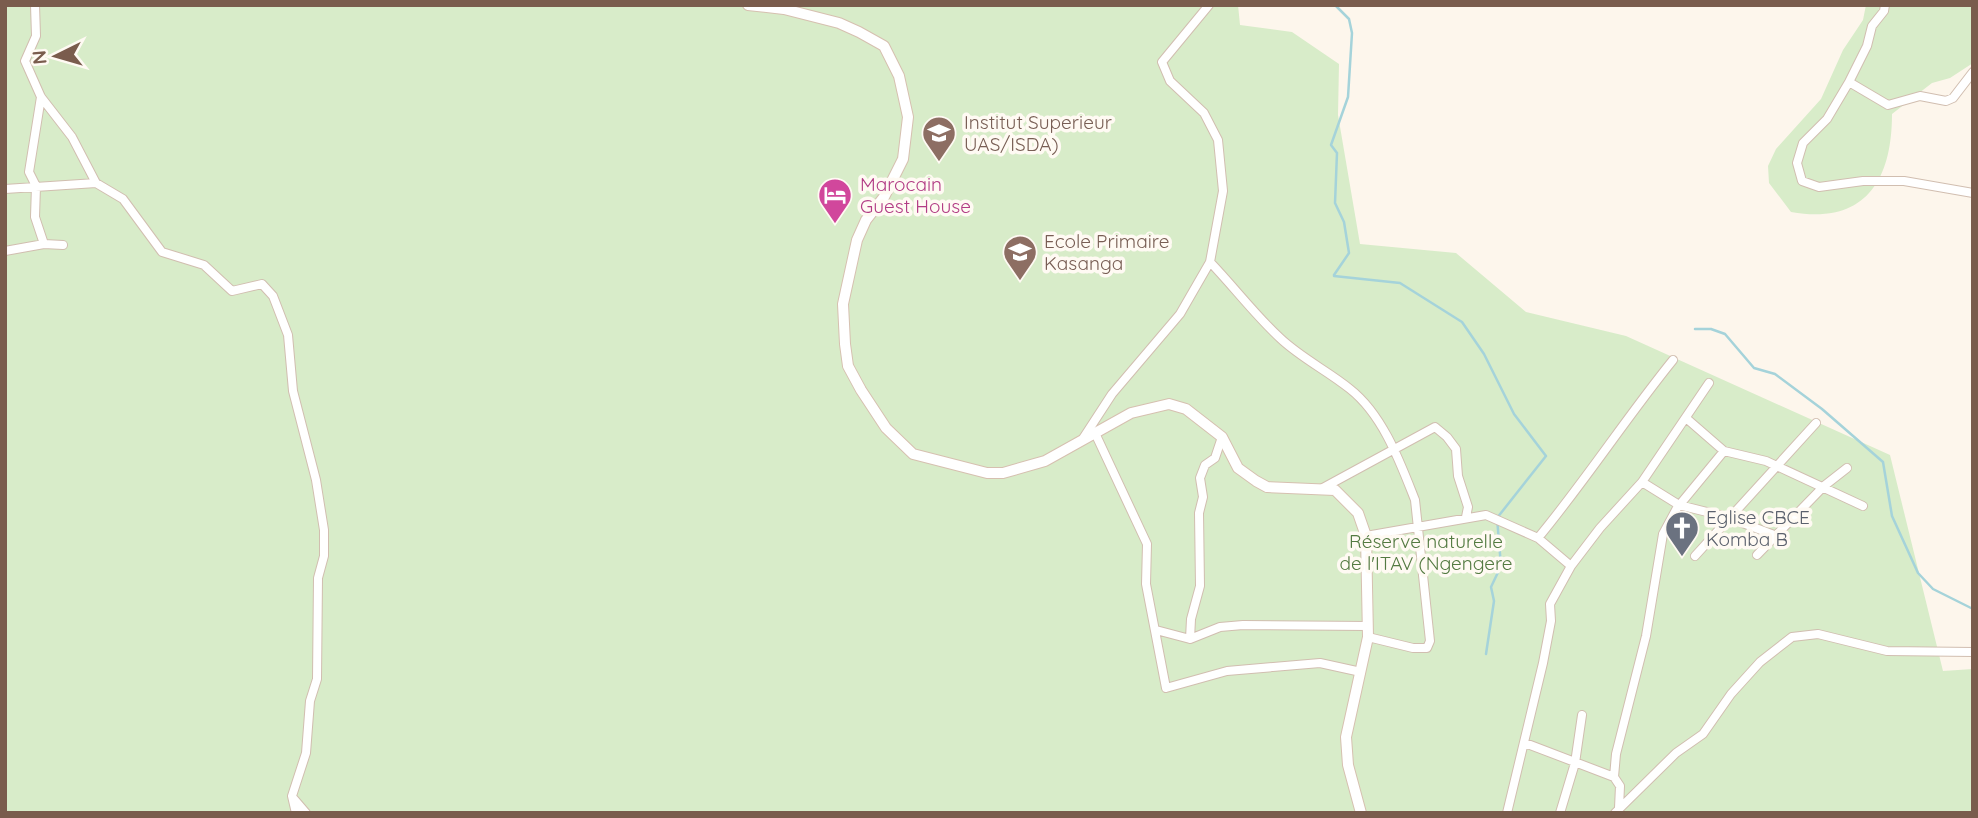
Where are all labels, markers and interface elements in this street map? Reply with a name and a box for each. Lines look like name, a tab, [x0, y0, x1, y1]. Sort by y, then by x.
north arrow	[21, 21, 91, 91]
text: N	[27, 49, 52, 65]
place label: Institut Superieur UAS/ISDA)	[964, 110, 1113, 156]
school or university icon: Institut Superieur UAS/ISDA)	[920, 114, 958, 163]
place label: Marocain Guest House	[860, 172, 971, 218]
hotel icon: Marocain Guest House	[816, 176, 854, 225]
place label: Ecole Primaire Kasanga	[1044, 229, 1169, 275]
school or university icon: Ecole Primaire Kasanga	[1001, 233, 1039, 282]
place label: Eglise CBCE Komba B	[1706, 505, 1810, 551]
church icon: Eglise CBCE Komba B	[1663, 509, 1701, 558]
park label: Réserve naturelle de l'ITAV (Ngengere	[1339, 529, 1513, 575]

